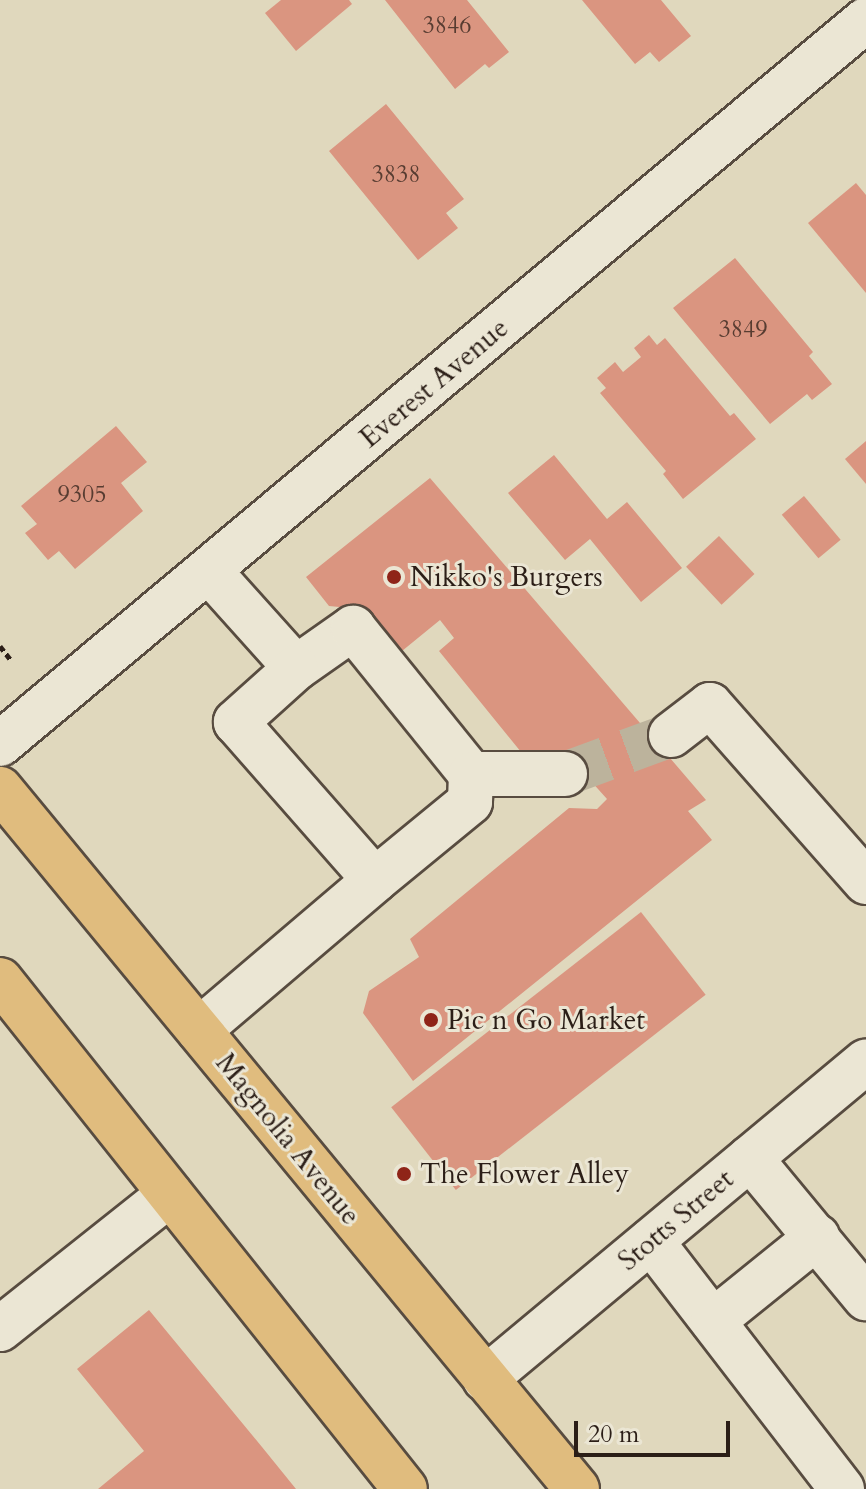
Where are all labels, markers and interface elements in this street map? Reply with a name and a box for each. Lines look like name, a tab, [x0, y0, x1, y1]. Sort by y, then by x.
house number: 3846	[422, 12, 472, 40]
house number: 3838	[371, 161, 421, 189]
street label: Everest Avenue	[353, 311, 515, 455]
house number: 3849	[718, 316, 768, 344]
house number: 9305	[57, 481, 107, 509]
place label: Nikko's Burgers	[410, 560, 603, 594]
marker: Nikko's Burgers	[385, 568, 403, 586]
place label: Pic n Go Market	[447, 1003, 645, 1037]
marker: Pic n Go Market	[422, 1011, 440, 1029]
street label: Magnolia Avenue	[209, 1047, 367, 1231]
place label: The Flower Alley	[420, 1157, 629, 1191]
street label: Stotts Street	[612, 1162, 740, 1278]
marker: The Flower Alley	[395, 1165, 413, 1183]
scale bar	[578, 1405, 734, 1455]
text: 20 m	[588, 1418, 639, 1451]

